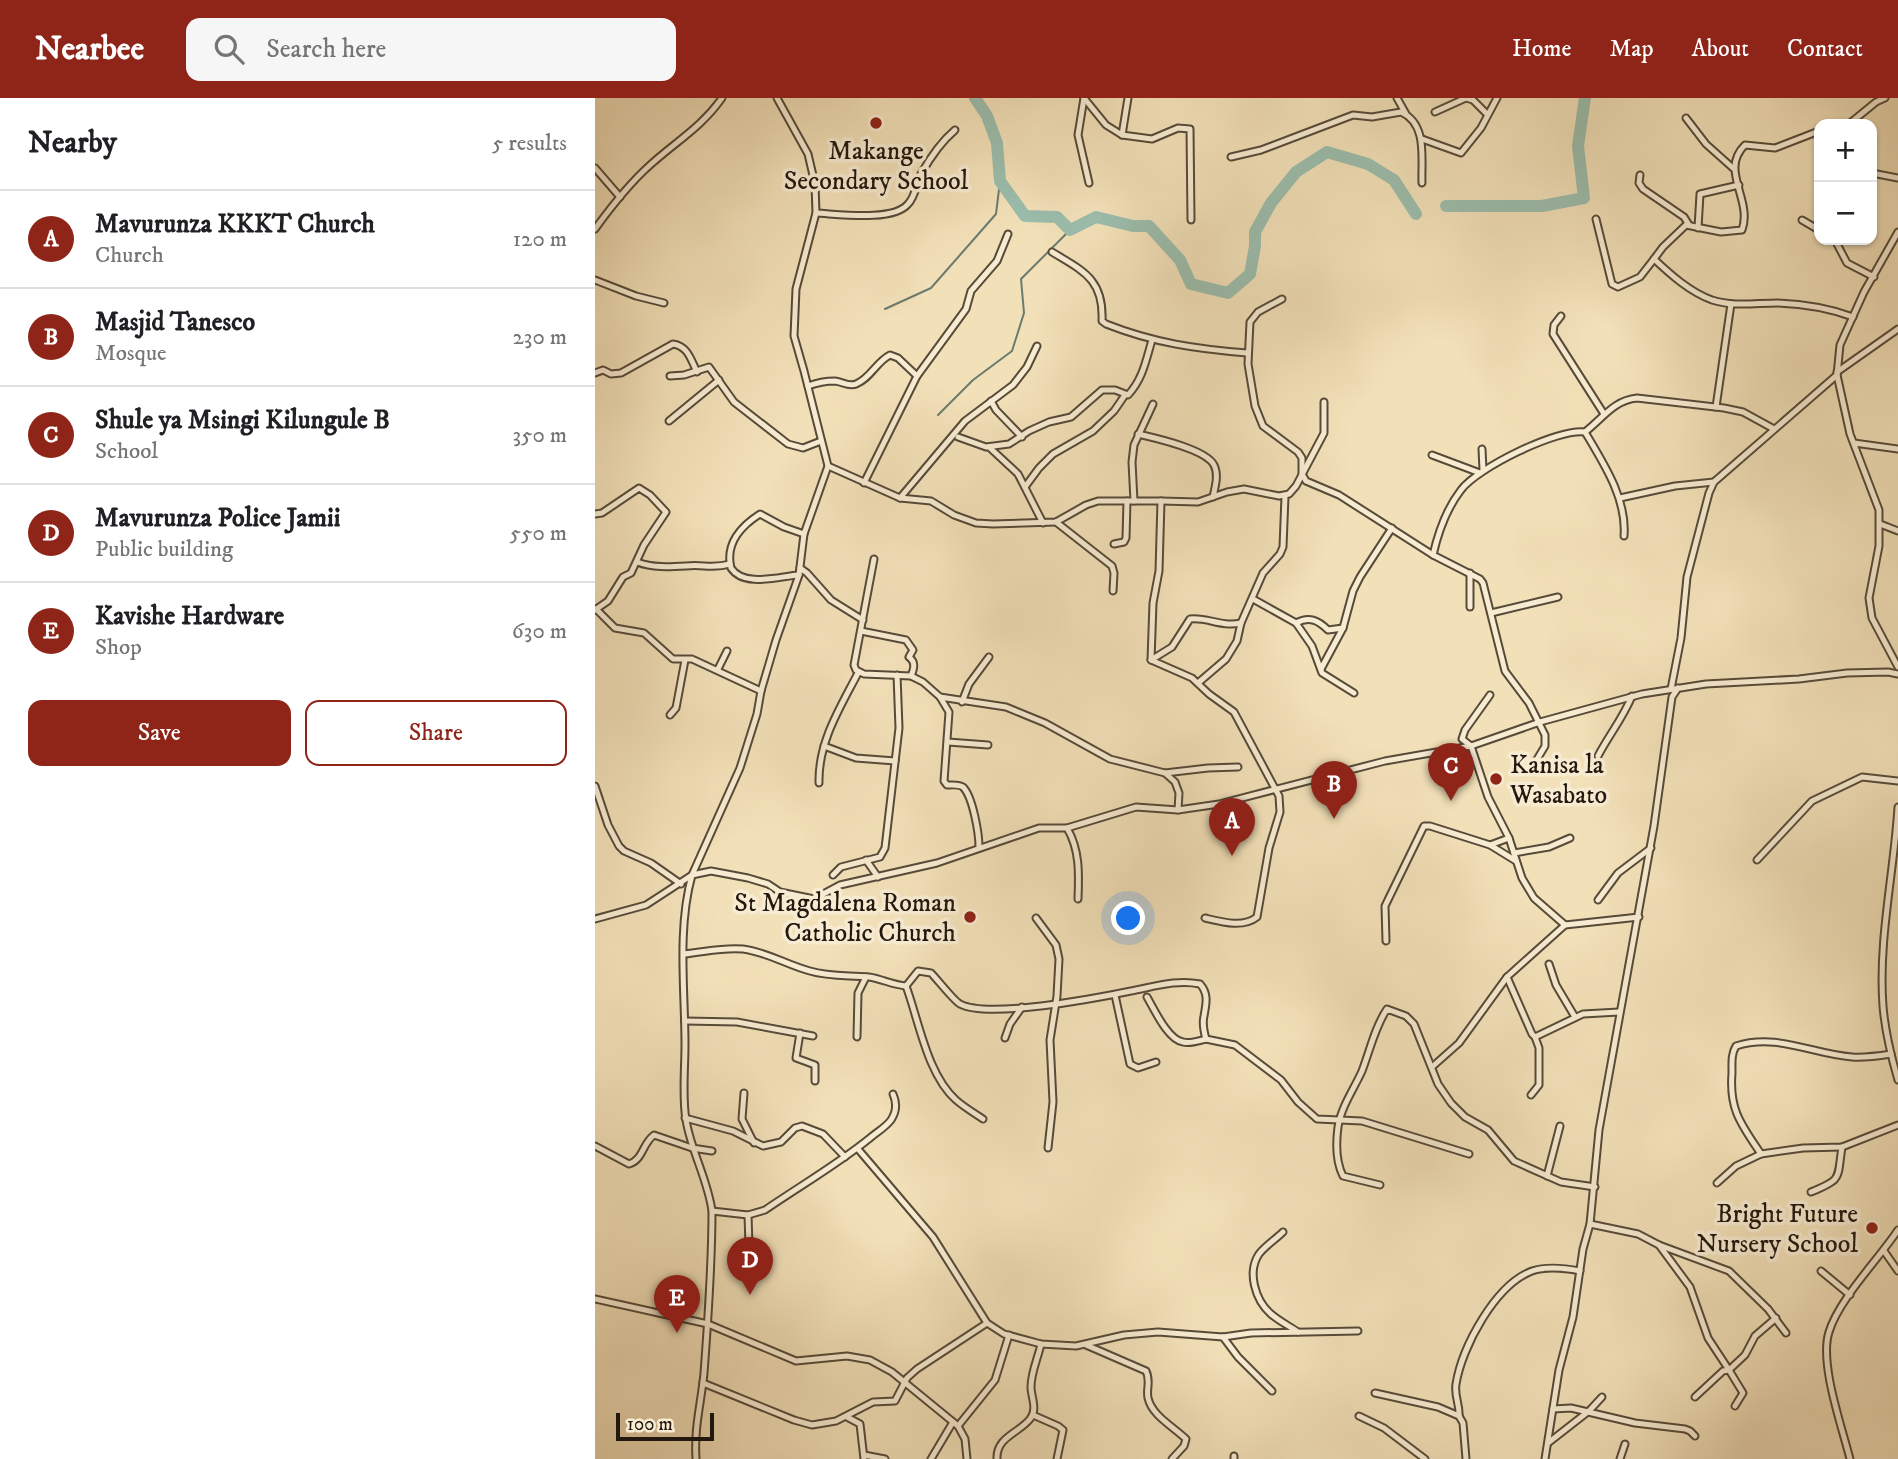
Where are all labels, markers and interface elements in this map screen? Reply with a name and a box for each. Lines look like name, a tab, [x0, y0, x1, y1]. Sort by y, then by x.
search box	[186, 18, 676, 81]
text: Nearbee	[35, 29, 144, 70]
icon: search	[210, 30, 248, 68]
text: Search here	[266, 33, 386, 66]
text: Home	[1512, 34, 1571, 64]
text: Map	[1609, 34, 1654, 64]
text: About	[1692, 34, 1749, 64]
text: Contact	[1787, 34, 1863, 64]
marker: Makange Secondary School	[868, 115, 884, 131]
map controls	[1814, 119, 1877, 245]
button: +	[1814, 119, 1877, 182]
text: Nearby	[28, 125, 117, 162]
text: 5 results	[492, 129, 567, 158]
place label: Makange Secondary School	[784, 135, 969, 198]
button: −	[1814, 182, 1877, 245]
text: Mavurunza KKKT Church	[95, 208, 375, 241]
text: A	[44, 225, 58, 254]
text: 120 m	[513, 225, 567, 254]
text: Church	[95, 241, 164, 270]
text: Masjid Tanesco	[95, 306, 255, 339]
text: B	[44, 323, 58, 352]
text: 230 m	[513, 323, 567, 352]
text: Mosque	[95, 339, 167, 368]
text: Shule ya Msingi Kilungule B	[95, 404, 390, 437]
text: C	[43, 421, 59, 450]
text: 350 m	[512, 421, 567, 450]
text: School	[95, 437, 158, 466]
text: Mavurunza Police Jamii	[95, 502, 340, 535]
text: D	[42, 519, 60, 548]
text: 550 m	[510, 519, 567, 548]
text: Public building	[95, 535, 233, 564]
text: Kavishe Hardware	[95, 600, 284, 633]
text: E	[43, 617, 59, 646]
text: 630 m	[512, 617, 567, 646]
text: Shop	[95, 633, 142, 662]
button: Save	[28, 700, 291, 766]
button: Share	[305, 700, 567, 766]
pin: C	[1428, 743, 1474, 801]
place label: Kanisa la Wasabato	[1509, 749, 1607, 812]
pin: B	[1311, 761, 1357, 819]
marker: Kanisa la Wasabato	[1488, 771, 1504, 787]
pin: A	[1209, 798, 1255, 856]
place label: St Magdalena Roman Catholic Church	[734, 887, 956, 950]
your location	[1111, 901, 1145, 935]
marker: St Magdalena Roman Catholic Church	[962, 909, 978, 925]
place label: Bright Future Nursery School	[1697, 1198, 1858, 1261]
marker: Bright Future Nursery School	[1864, 1220, 1880, 1236]
pin: D	[727, 1237, 773, 1295]
pin: E	[654, 1275, 700, 1333]
scale bar	[616, 1410, 714, 1442]
text: 100 m	[627, 1413, 673, 1436]

